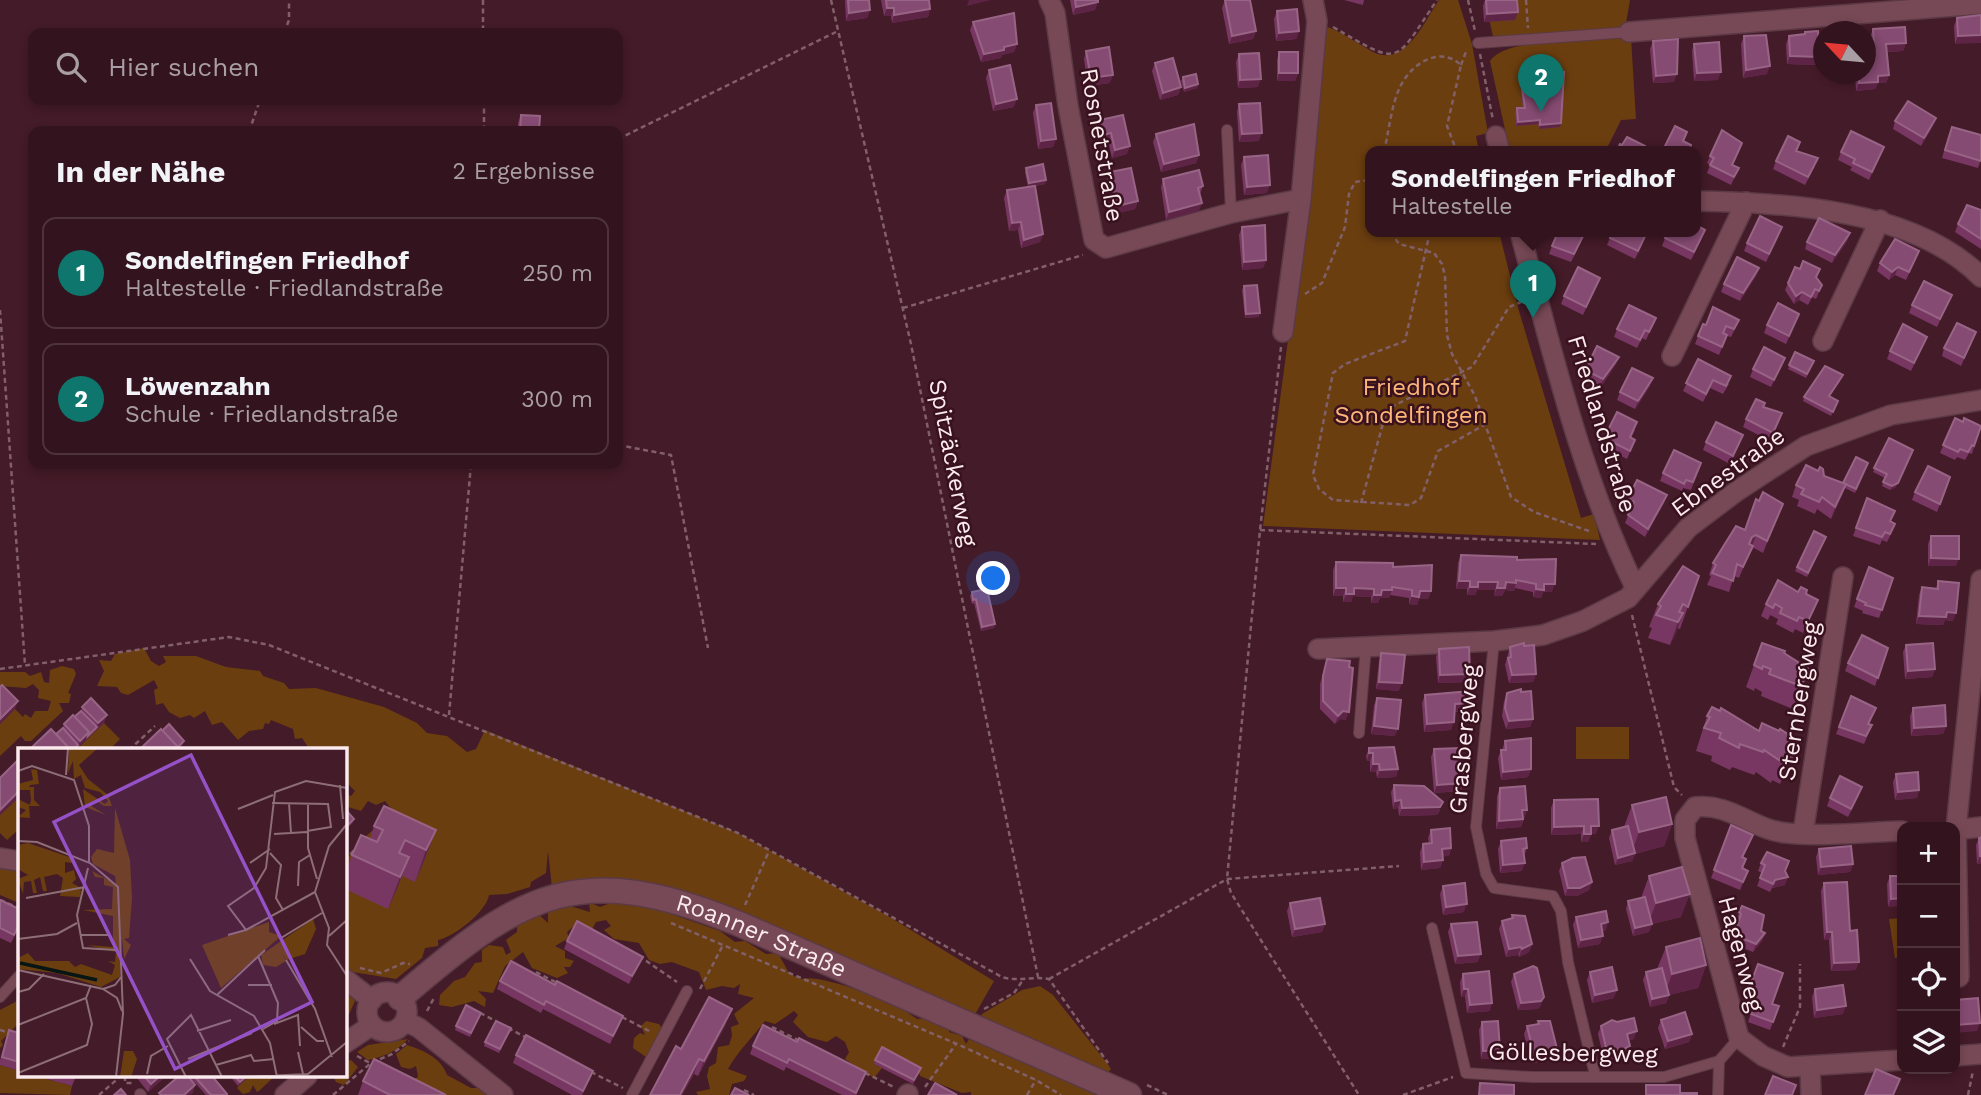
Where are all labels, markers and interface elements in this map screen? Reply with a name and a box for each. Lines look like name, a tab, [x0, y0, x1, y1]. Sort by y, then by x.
north arrow	[1813, 21, 1876, 84]
search box	[28, 28, 623, 105]
icon: search	[52, 48, 90, 86]
text: Hier suchen	[108, 52, 259, 82]
pin: 2	[1518, 54, 1564, 112]
street label: Rosnetstraße	[1075, 66, 1129, 224]
popup	[1365, 146, 1701, 237]
text: In der Nähe	[56, 154, 225, 189]
text: 2 Ergebnisse	[452, 158, 595, 185]
text: Sondelfingen Friedhof	[1391, 163, 1675, 193]
text: Haltestelle	[1391, 193, 1513, 220]
text: Sondelfingen Friedhof	[125, 245, 409, 275]
text: 1	[76, 260, 86, 287]
text: 250 m	[522, 260, 593, 287]
pin: 1	[1510, 260, 1556, 318]
text: Haltestelle · Friedlandstraße	[125, 275, 444, 302]
street label: Friedlandstraße	[1562, 332, 1642, 516]
text: Löwenzahn	[125, 371, 271, 401]
park label: Friedhof Sondelfingen	[1334, 373, 1488, 429]
street label: Spitzäckerweg	[923, 377, 983, 549]
text: 2	[74, 386, 88, 413]
text: 300 m	[521, 386, 593, 413]
text: Schule · Friedlandstraße	[125, 401, 399, 428]
street label: Ebnestraße	[1666, 421, 1790, 523]
your location	[976, 561, 1010, 595]
street label: Sternbergweg	[1773, 619, 1825, 783]
street label: Grasbergweg	[1444, 663, 1485, 815]
inset map	[18, 748, 346, 1078]
map controls	[1897, 822, 1960, 1074]
button: +	[1897, 822, 1960, 885]
button: −	[1897, 885, 1960, 948]
street label: Roanner Straße	[673, 888, 851, 983]
street label: Hagenweg	[1712, 893, 1770, 1015]
button: locate	[1897, 948, 1960, 1011]
button: layers	[1897, 1011, 1960, 1074]
street label: Göllesbergweg	[1488, 1038, 1658, 1068]

